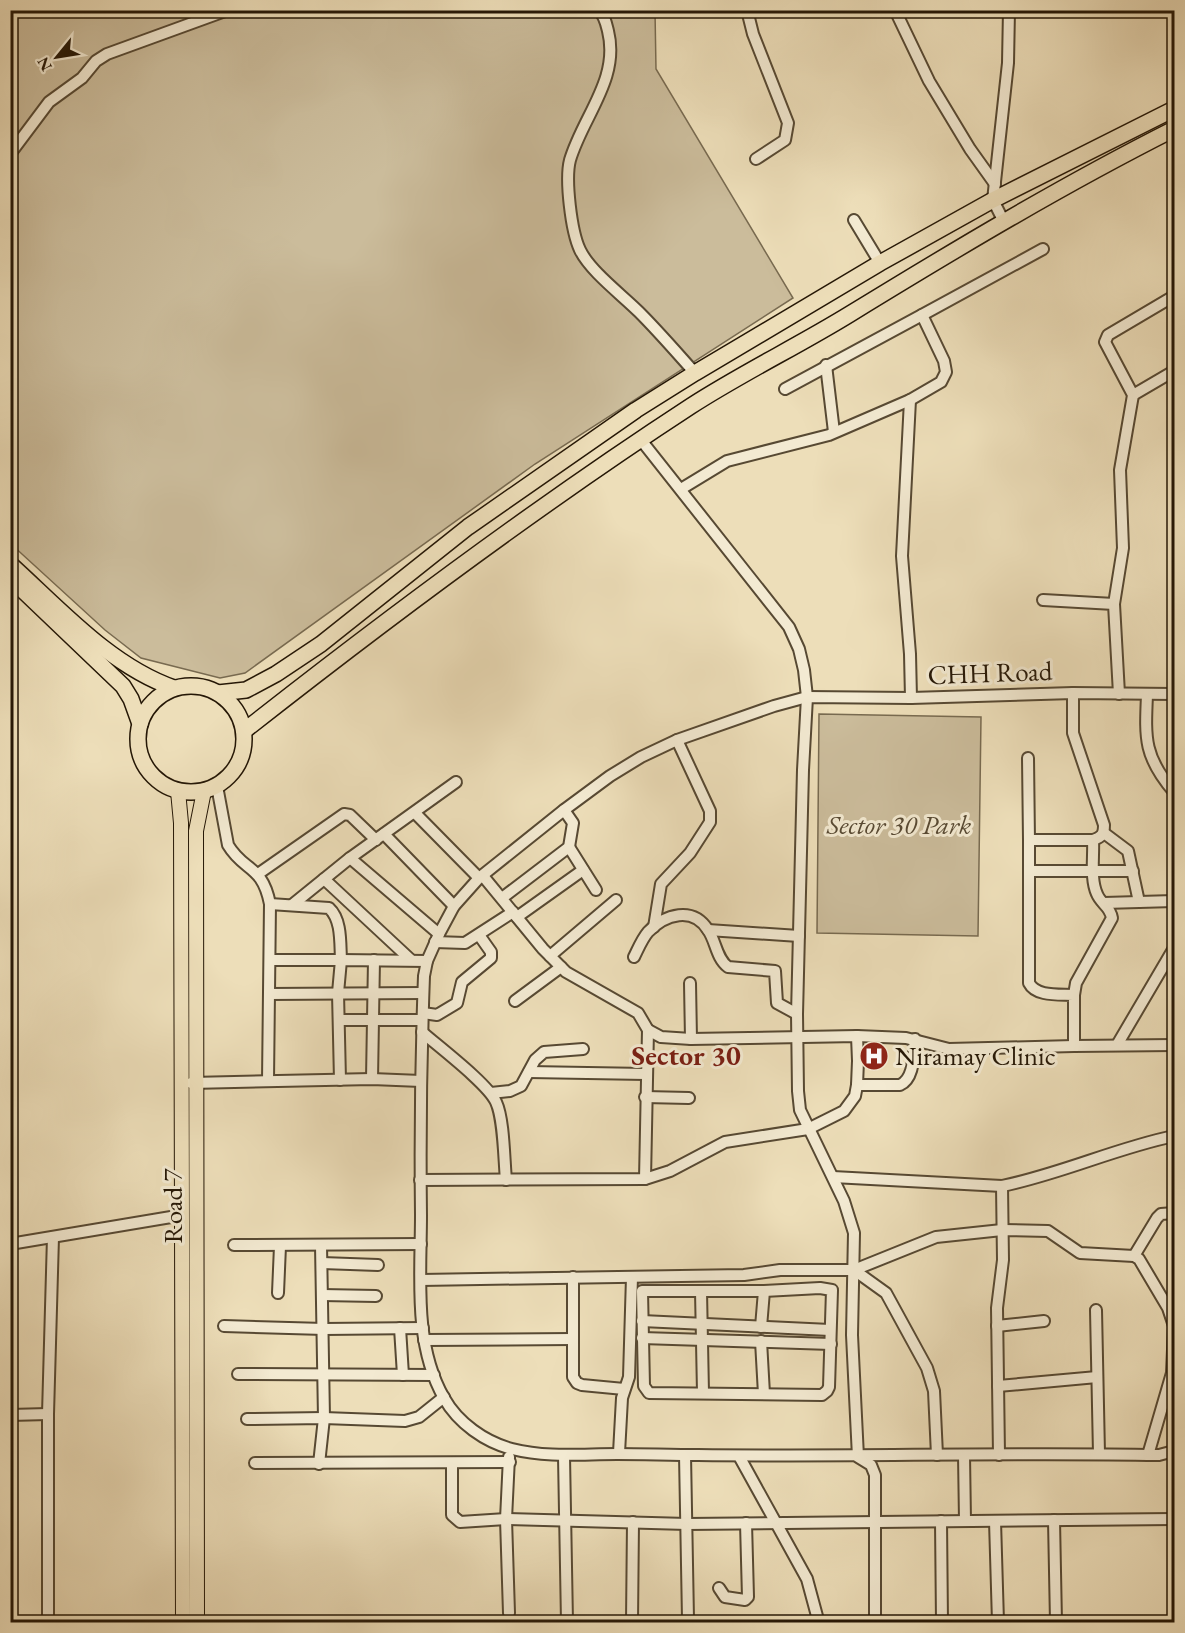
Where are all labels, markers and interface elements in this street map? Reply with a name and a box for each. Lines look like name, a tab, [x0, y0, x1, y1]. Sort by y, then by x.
north arrow	[27, 27, 87, 87]
text: N	[32, 53, 57, 75]
street label: CHH Road	[927, 653, 1053, 692]
park label: Sector 30 Park	[826, 807, 971, 842]
district label: Sector 30	[631, 1037, 741, 1073]
place label: Niramay Clinic	[895, 1038, 1056, 1073]
hospital icon: Niramay Clinic	[858, 1040, 890, 1072]
street label: Road 7	[155, 1168, 190, 1243]

